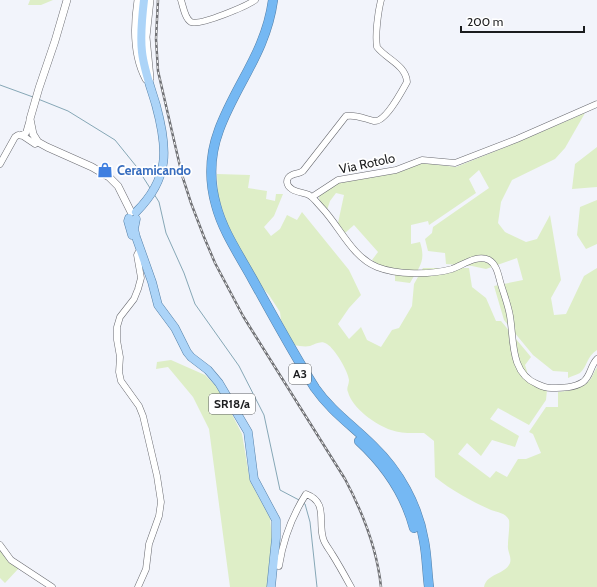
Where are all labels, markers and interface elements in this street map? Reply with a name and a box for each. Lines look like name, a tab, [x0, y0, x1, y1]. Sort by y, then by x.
scale bar	[461, 8, 584, 34]
text: 200 m	[467, 14, 503, 29]
street label: Via Rotolo	[338, 149, 396, 177]
shop icon: Ceramicando	[96, 161, 114, 179]
place label: Ceramicando	[117, 162, 192, 178]
road number: A3	[289, 364, 311, 384]
road number: SR18/a	[209, 394, 255, 414]

